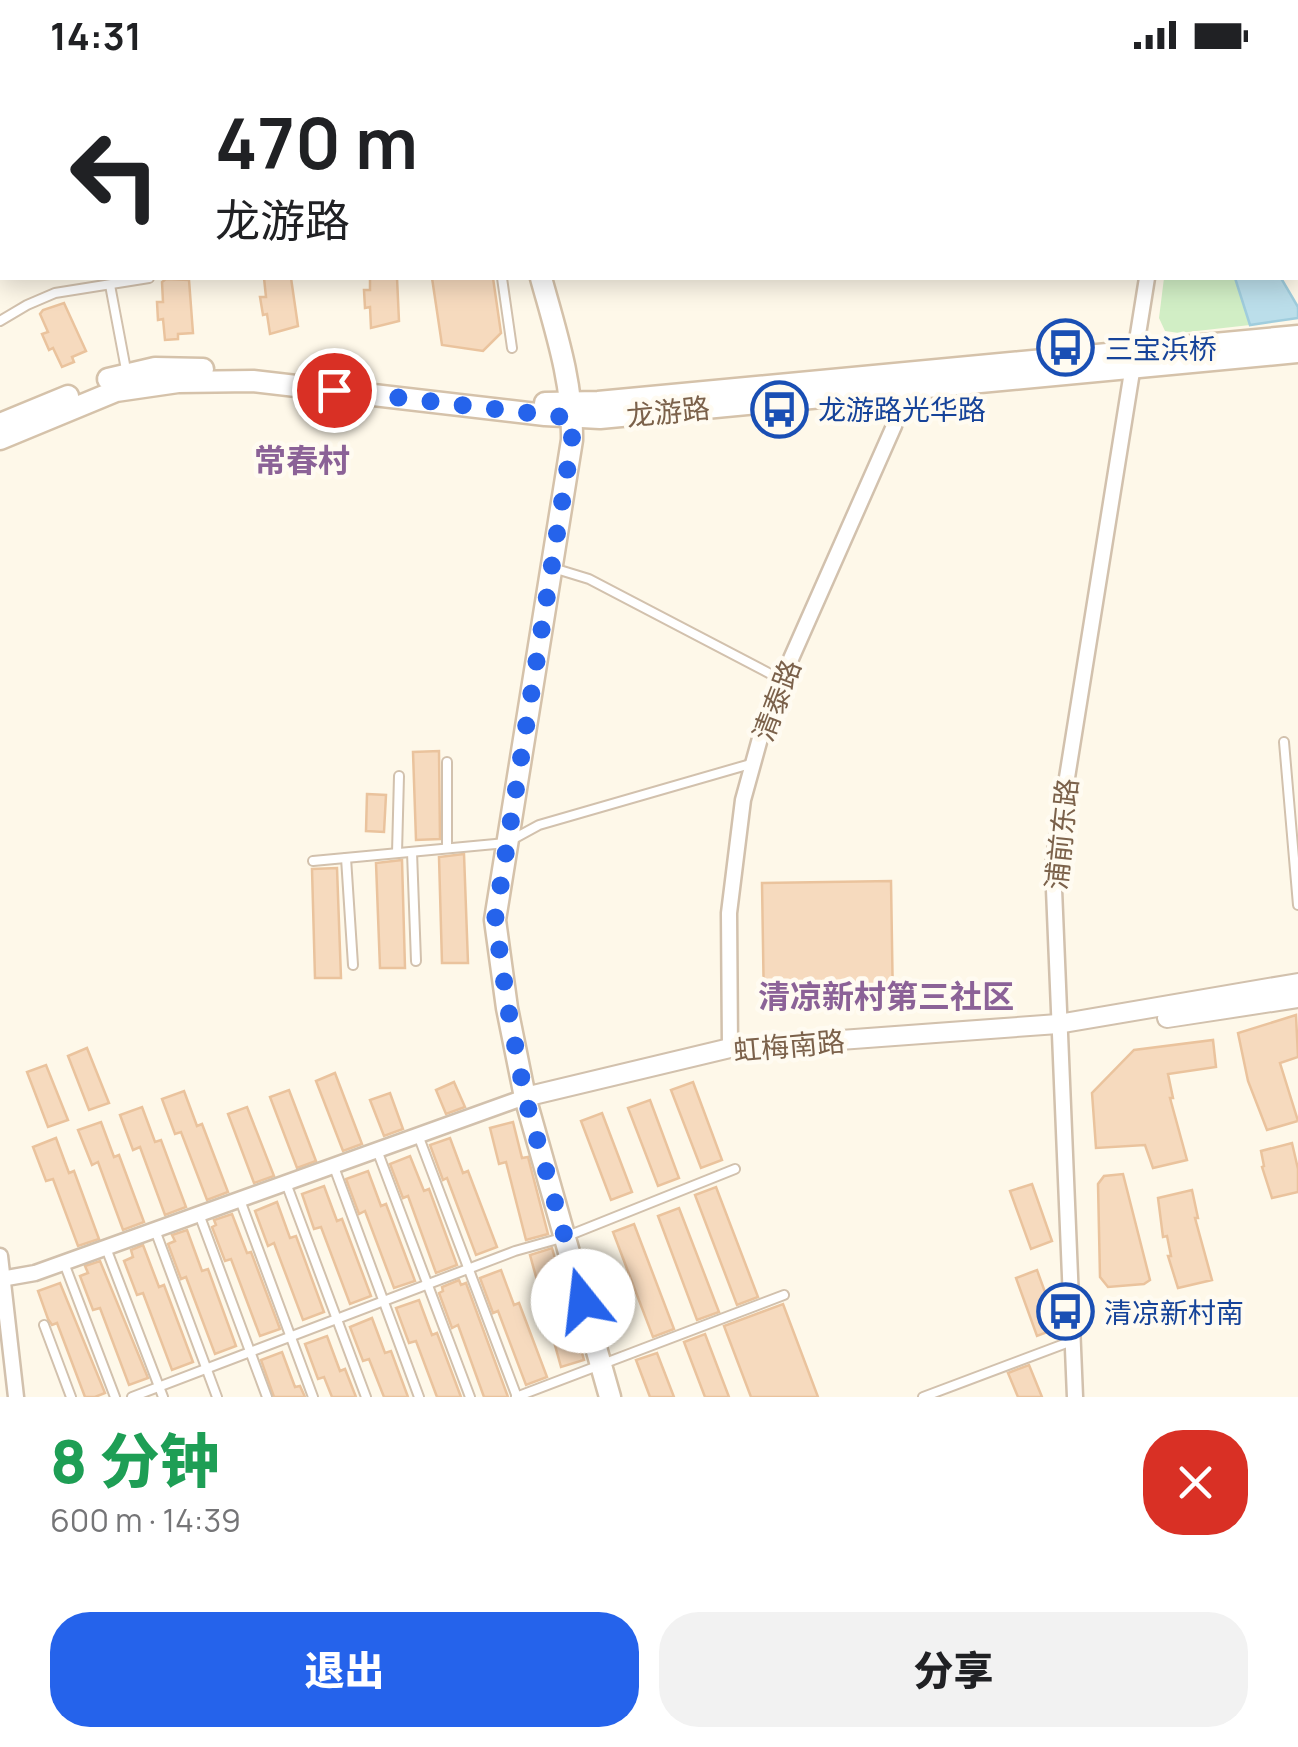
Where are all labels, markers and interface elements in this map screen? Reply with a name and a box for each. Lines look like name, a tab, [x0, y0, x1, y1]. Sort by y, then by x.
text: 14:31	[50, 9, 142, 61]
text: 470 m	[215, 94, 418, 190]
icon: left	[50, 110, 180, 240]
text: 龙游路	[215, 189, 350, 251]
bus stop icon: 三宝浜桥	[1036, 318, 1096, 378]
place label: 三宝浜桥	[1105, 329, 1217, 367]
pin	[292, 348, 377, 433]
icon: arrive	[307, 363, 362, 418]
bus stop icon: 龙游路光华路	[749, 379, 809, 439]
street label: 龙游路	[624, 388, 712, 434]
place label: 龙游路光华路	[818, 390, 986, 428]
district label: 常春村	[254, 438, 350, 482]
street label: 清泰路	[743, 654, 809, 746]
street label: 浦前东路	[1036, 776, 1086, 892]
district label: 清凉新村第三社区	[758, 974, 1014, 1018]
street label: 虹梅南路	[732, 1021, 846, 1069]
position arrow	[531, 1249, 635, 1353]
bus stop icon: 清凉新村南	[1035, 1282, 1095, 1342]
place label: 清凉新村南	[1104, 1293, 1244, 1331]
text: 8 分钟	[50, 1419, 219, 1501]
button: close	[1143, 1430, 1248, 1535]
text: 600 m · 14:39	[50, 1498, 241, 1542]
button: 退出	[50, 1612, 639, 1727]
button: 分享	[659, 1612, 1248, 1727]

